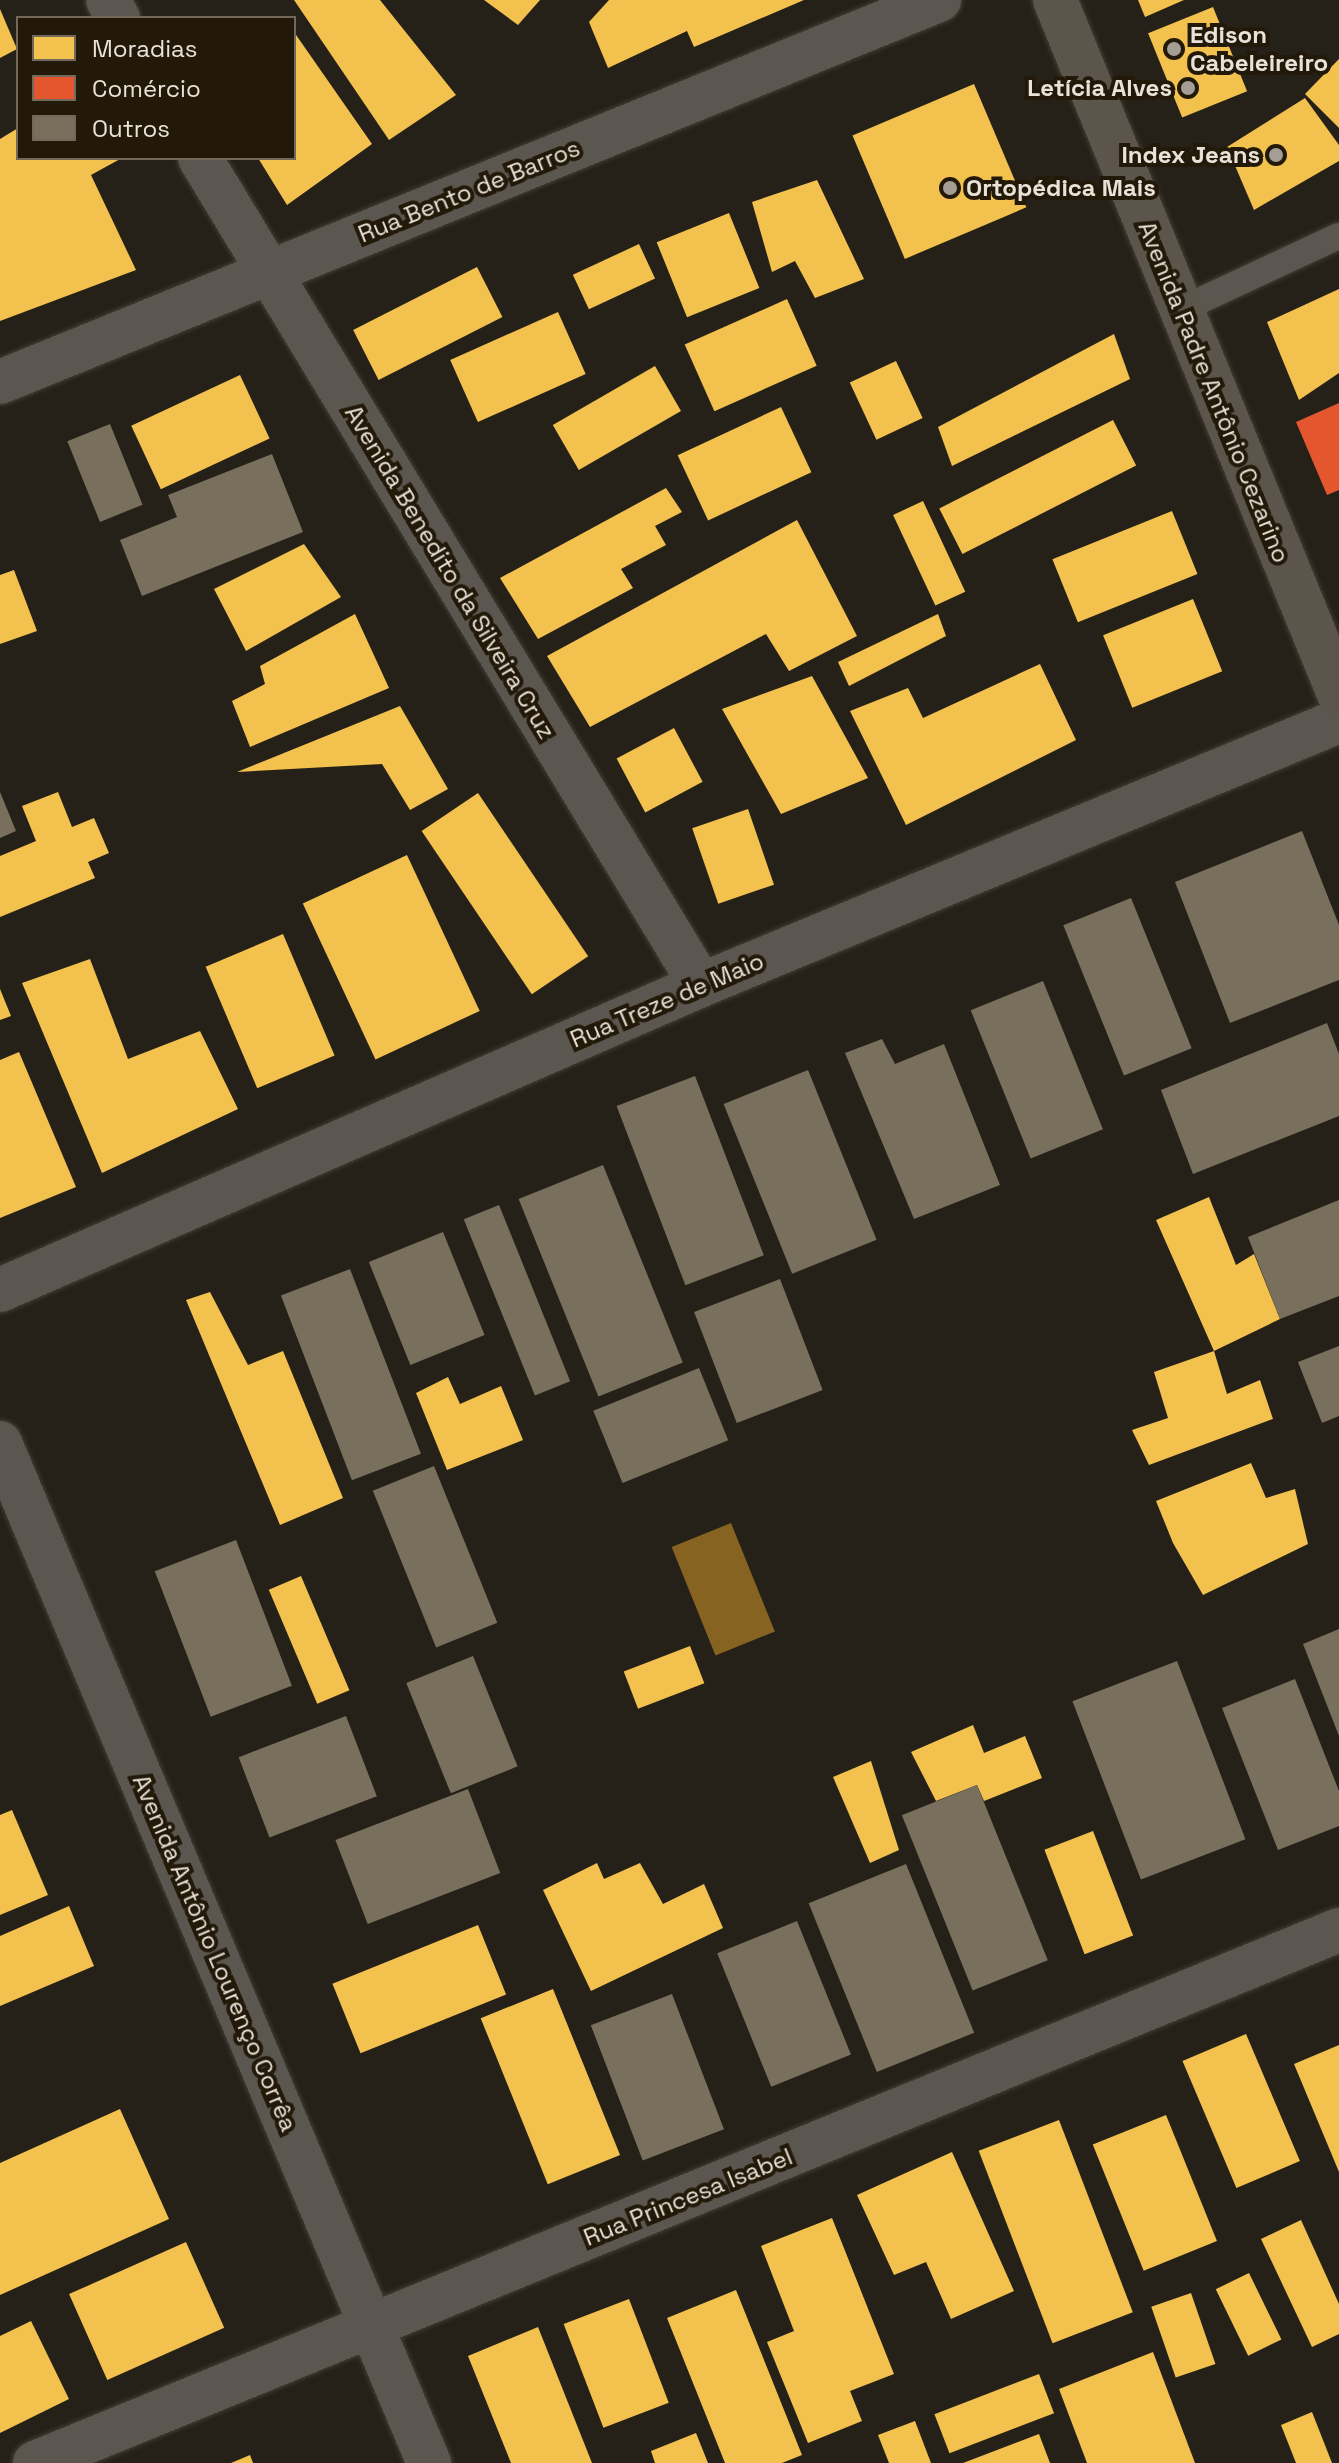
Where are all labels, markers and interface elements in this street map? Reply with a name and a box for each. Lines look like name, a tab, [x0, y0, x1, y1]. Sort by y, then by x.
legend	[16, 16, 296, 160]
place label: Edison Cabeleireiro	[1190, 21, 1328, 77]
text: Moradias	[92, 33, 197, 64]
marker: Edison Cabeleireiro	[1165, 40, 1183, 58]
text: Comércio	[92, 73, 201, 104]
place label: Letícia Alves	[1027, 74, 1172, 102]
marker: Letícia Alves	[1179, 79, 1197, 97]
text: Outros	[92, 113, 170, 144]
street label: Rua Bento de Barros	[354, 133, 584, 249]
place label: Index Jeans	[1121, 141, 1260, 169]
marker: Index Jeans	[1267, 146, 1285, 164]
place label: Ortopédica Mais	[966, 174, 1156, 202]
marker: Ortopédica Mais	[941, 179, 959, 197]
street label: Avenida Padre Antônio Cezarino	[1132, 217, 1296, 567]
street label: Avenida Benedito da Silveira Cruz	[339, 400, 561, 744]
street label: Rua Treze de Maio	[566, 946, 768, 1054]
street label: Avenida Antônio Lourenço Corrêa	[126, 1770, 304, 2136]
street label: Rua Princesa Isabel	[579, 2142, 797, 2252]

